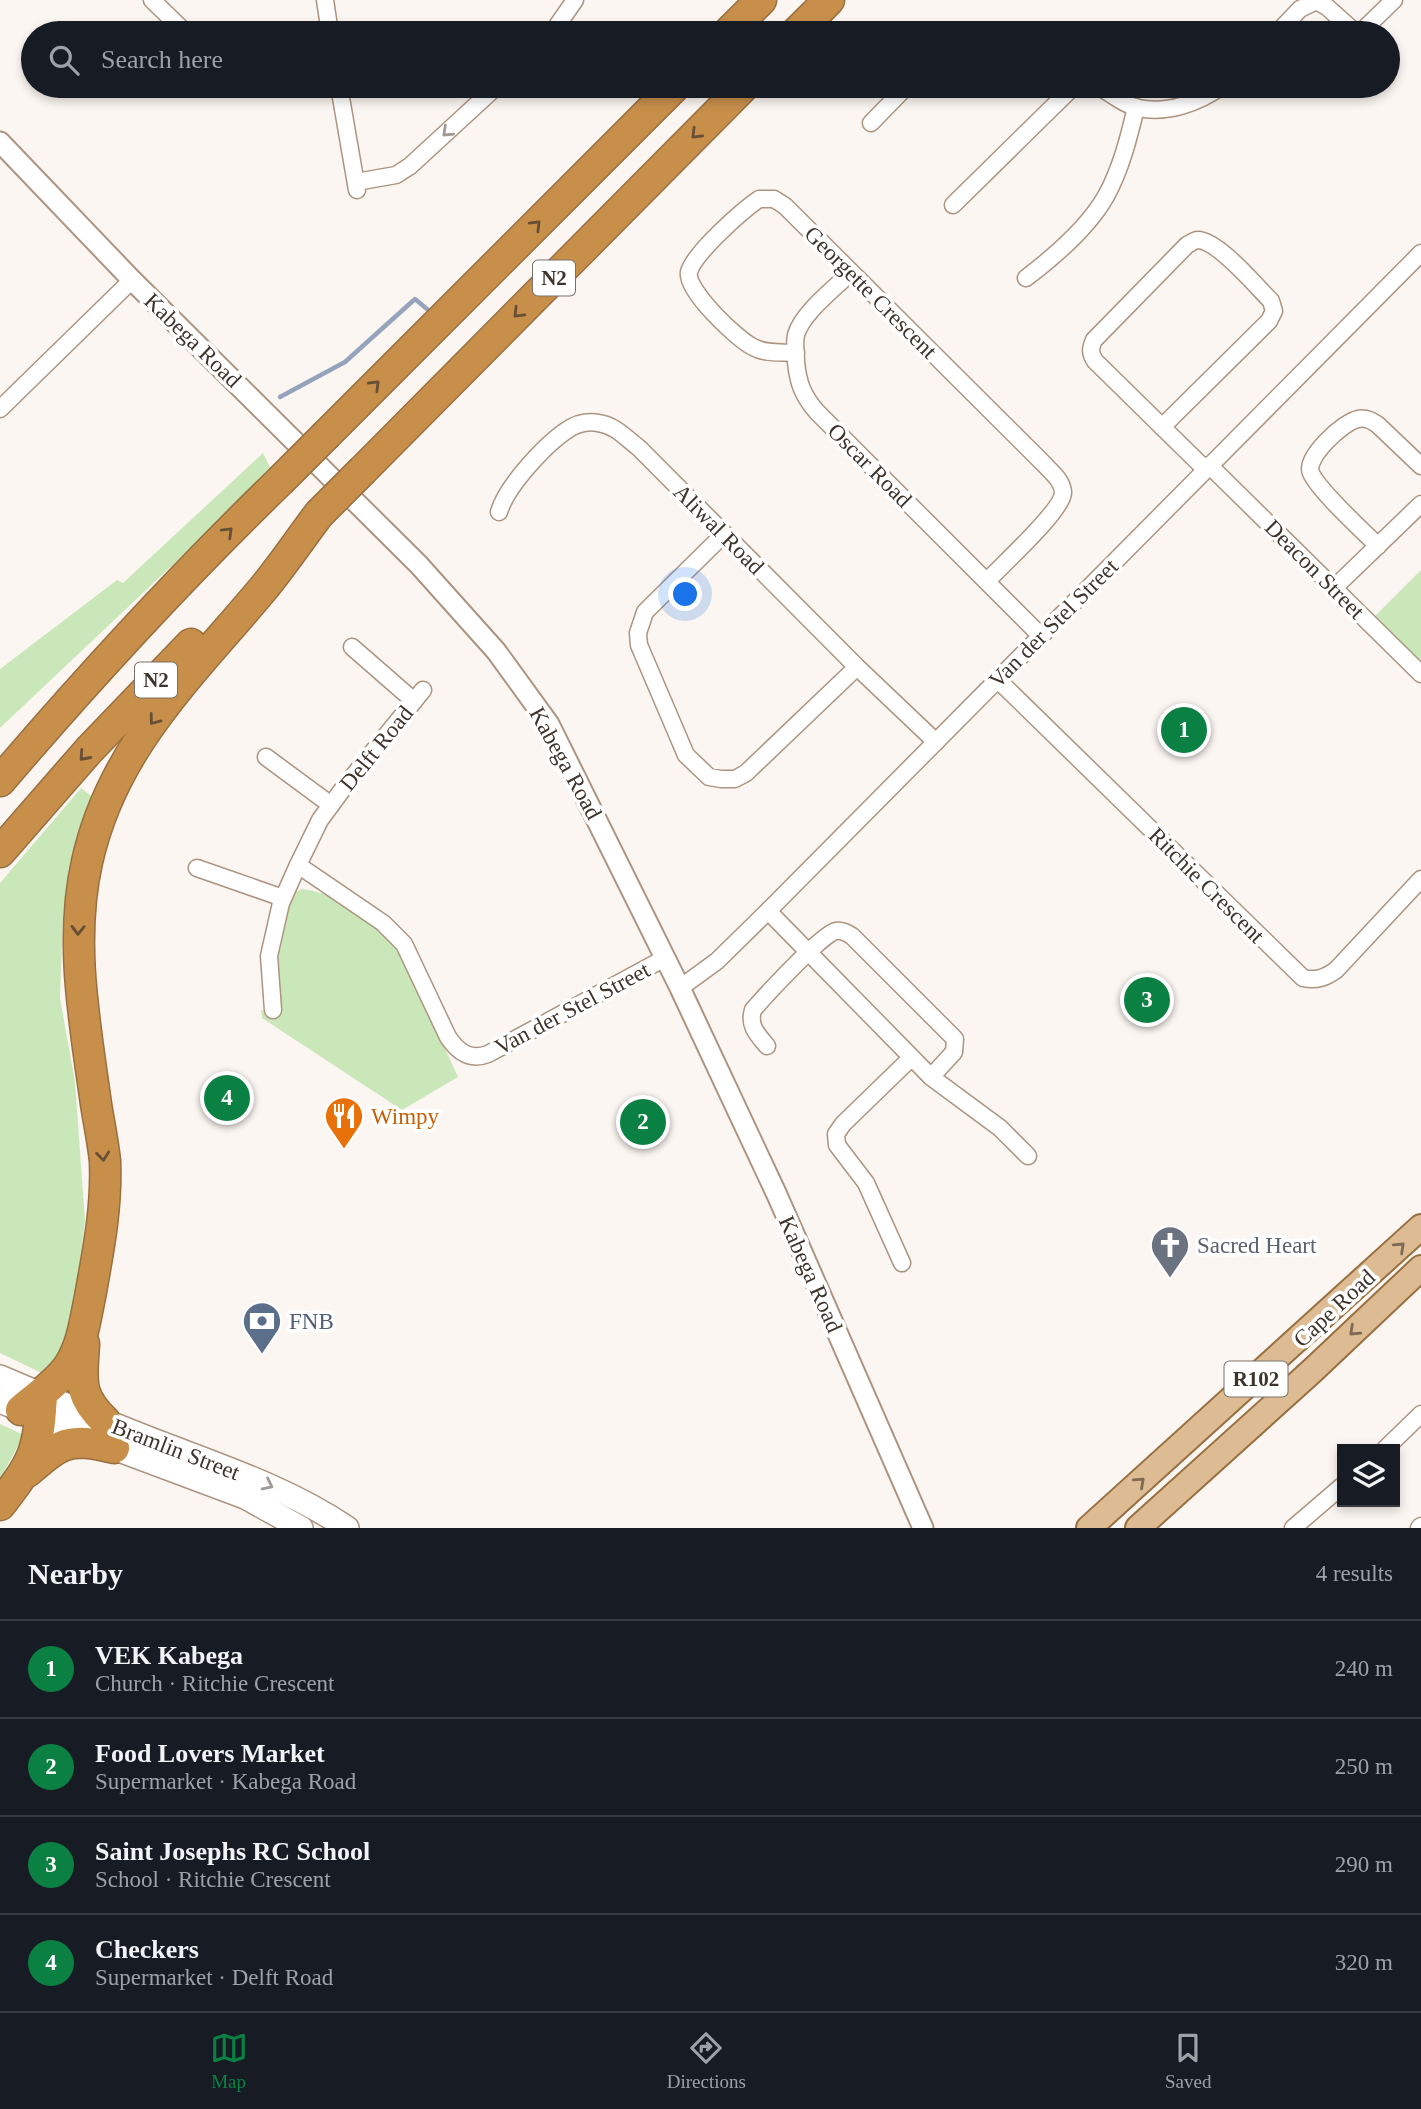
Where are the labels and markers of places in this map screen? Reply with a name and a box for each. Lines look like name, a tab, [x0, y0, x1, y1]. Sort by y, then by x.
pin: 1	[1161, 704, 1207, 756]
pin: 3	[1124, 974, 1170, 1026]
pin: 4	[204, 1072, 250, 1124]
restaurant icon: Wimpy	[323, 1095, 365, 1150]
pin: 2	[620, 1096, 666, 1148]
place label: Wimpy	[371, 1104, 440, 1129]
church icon: Sacred Heart	[1149, 1224, 1191, 1279]
place label: Sacred Heart	[1197, 1233, 1317, 1258]
bank icon: FNB	[241, 1300, 283, 1355]
place label: FNB	[289, 1309, 334, 1334]

